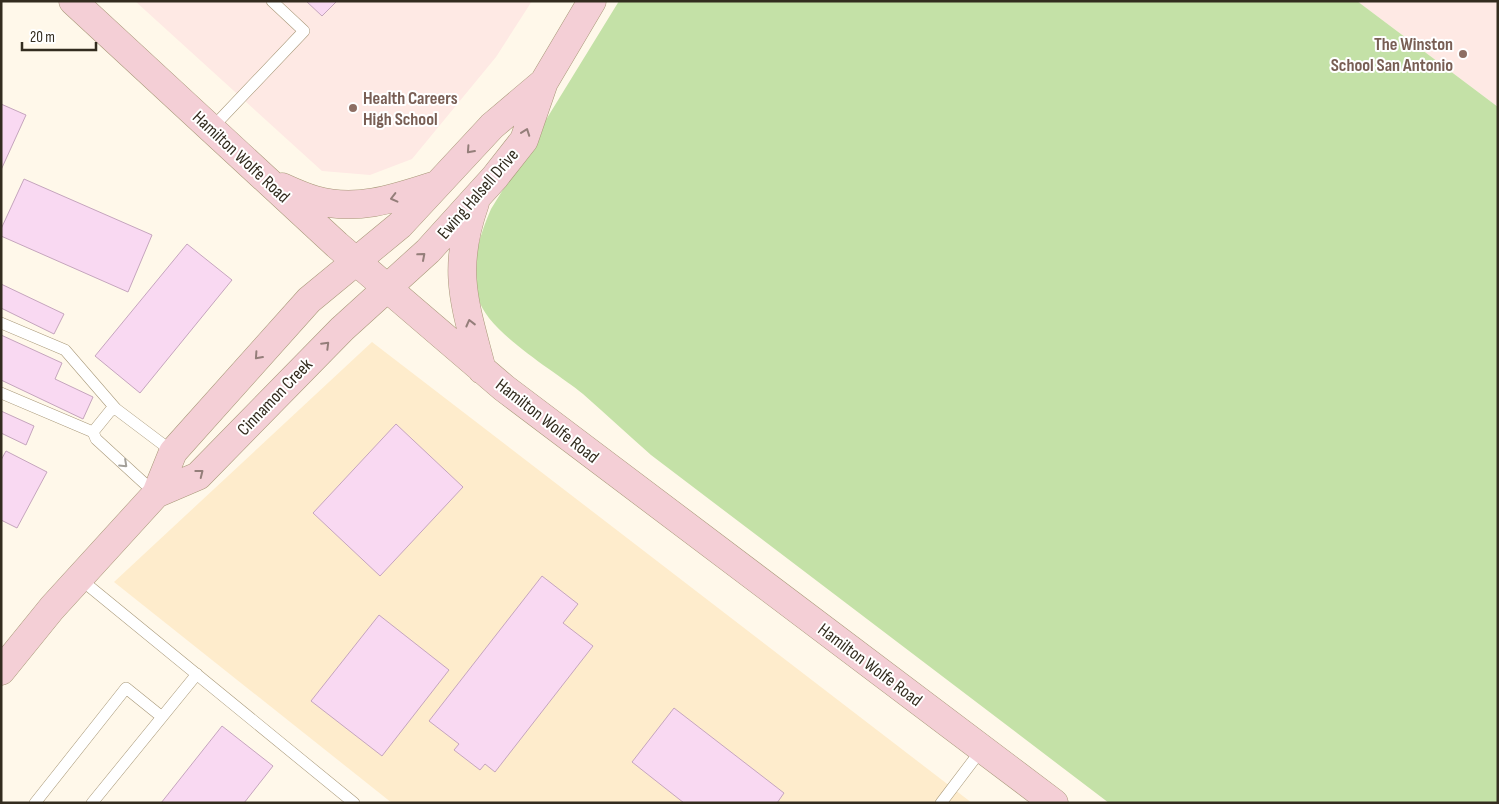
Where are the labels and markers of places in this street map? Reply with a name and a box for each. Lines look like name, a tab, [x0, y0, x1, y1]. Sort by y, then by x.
place label: The Winston School San Antonio	[1331, 34, 1453, 76]
marker: The Winston School San Antonio	[1457, 48, 1469, 60]
place label: Health Careers High School	[363, 88, 458, 130]
marker: Health Careers High School	[347, 102, 359, 114]

